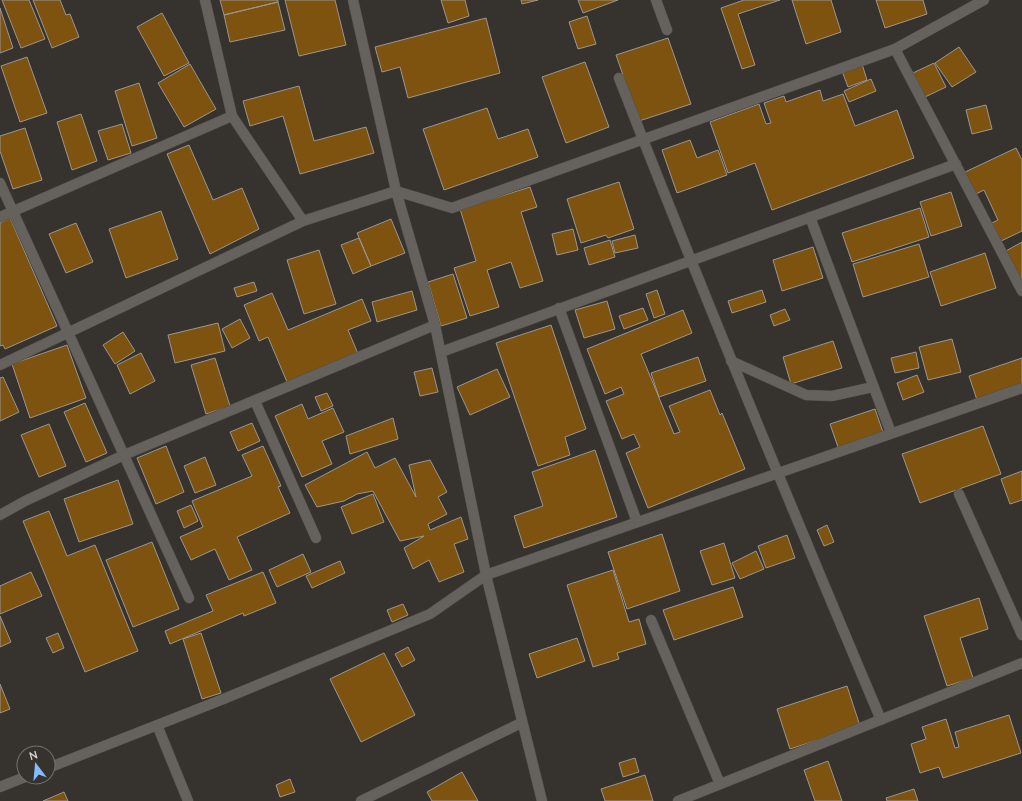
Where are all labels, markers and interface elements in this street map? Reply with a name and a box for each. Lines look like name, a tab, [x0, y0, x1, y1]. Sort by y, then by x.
north arrow	[16, 745, 56, 785]
text: N	[27, 748, 39, 764]

